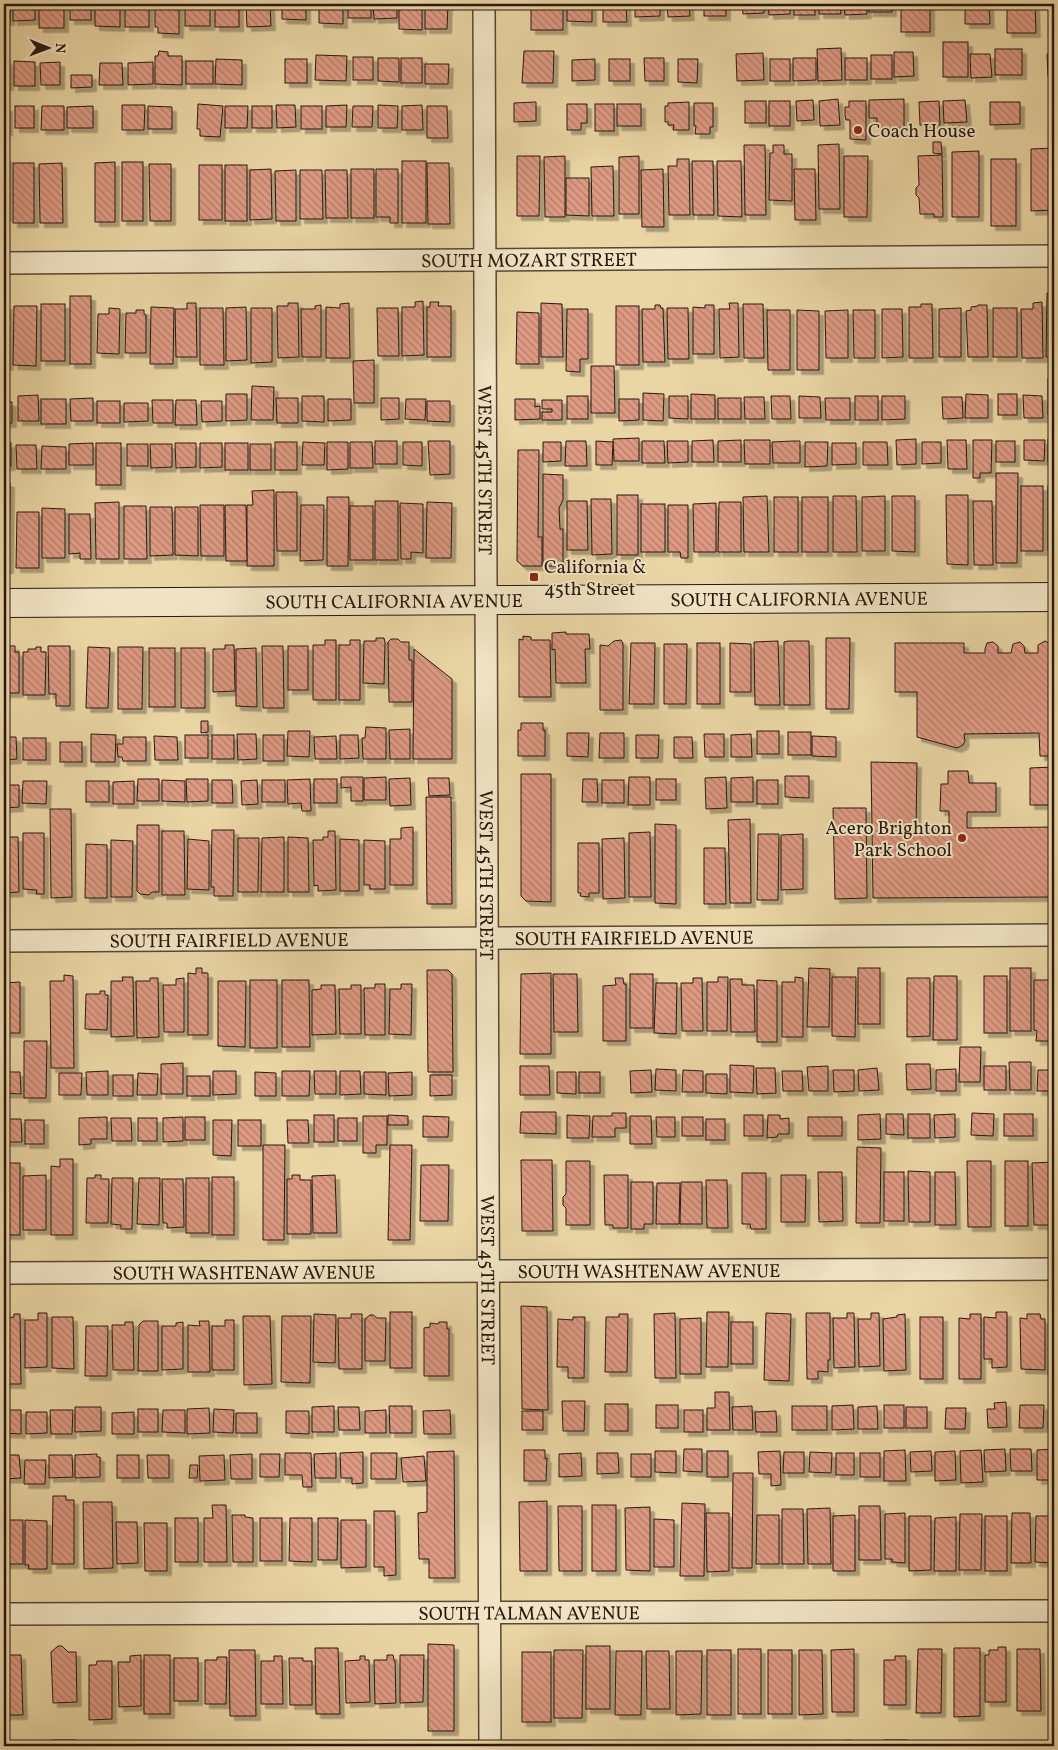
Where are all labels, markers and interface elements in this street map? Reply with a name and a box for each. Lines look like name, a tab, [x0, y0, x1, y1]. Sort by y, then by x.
north arrow	[22, 22, 72, 72]
text: N	[50, 43, 69, 53]
place label: Coach House	[868, 119, 975, 145]
marker: Coach House	[852, 124, 864, 136]
street label: SOUTH MOZART STREET	[421, 248, 637, 275]
street label: WEST 45TH STREET	[470, 385, 497, 555]
place label: California & 45th Street	[544, 555, 646, 603]
marker: California & 45th Street	[528, 571, 540, 583]
street label: SOUTH CALIFORNIA AVENUE	[670, 587, 928, 614]
street label: SOUTH CALIFORNIA AVENUE	[265, 589, 523, 617]
street label: WEST 45TH STREET	[472, 790, 498, 960]
place label: Acero Brighton Park School	[825, 816, 952, 864]
marker: Acero Brighton Park School	[956, 832, 968, 844]
street label: SOUTH FAIRFIELD AVENUE	[514, 926, 754, 953]
street label: SOUTH FAIRFIELD AVENUE	[109, 928, 349, 955]
street label: WEST 45TH STREET	[473, 1195, 500, 1365]
street label: SOUTH WASHTENAW AVENUE	[517, 1259, 781, 1286]
street label: SOUTH WASHTENAW AVENUE	[112, 1261, 376, 1288]
street label: SOUTH TALMAN AVENUE	[418, 1601, 640, 1628]

